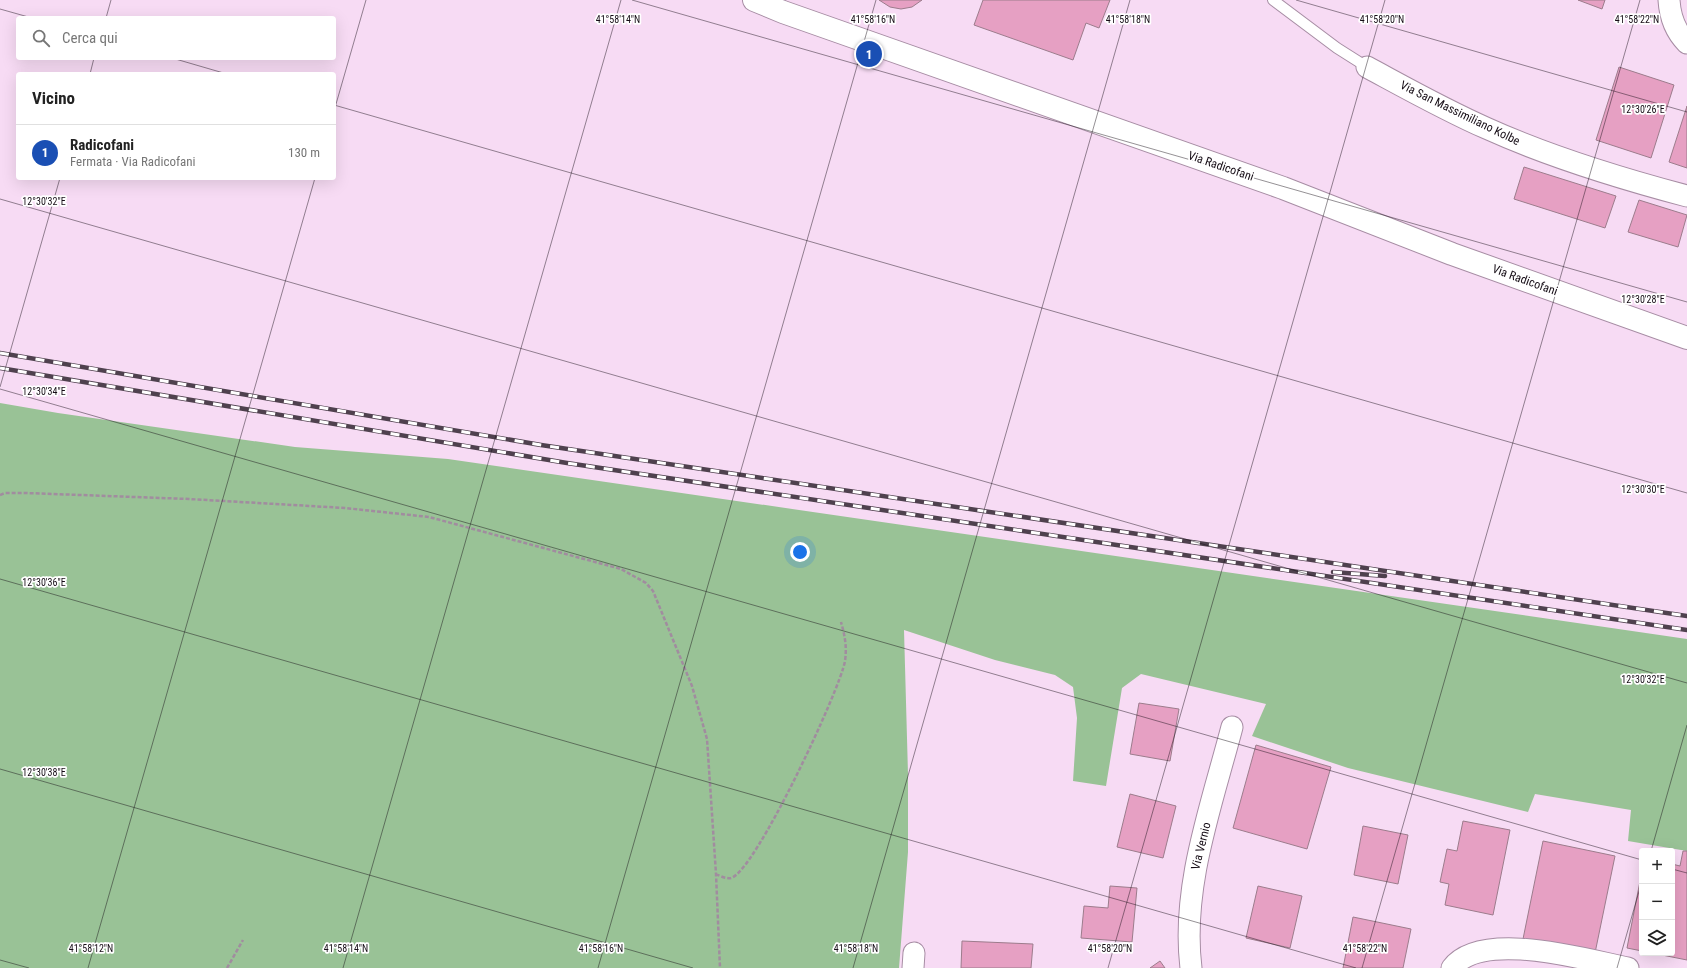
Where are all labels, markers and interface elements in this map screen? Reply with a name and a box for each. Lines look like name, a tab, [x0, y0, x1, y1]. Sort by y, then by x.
text: 41°58'14"N	[596, 14, 640, 25]
text: 41°58'16"N	[851, 14, 895, 25]
text: 41°58'18"N	[1106, 14, 1150, 25]
text: 41°58'20"N	[1360, 14, 1404, 25]
text: 41°58'22"N	[1615, 14, 1659, 25]
search box	[16, 16, 336, 60]
icon: search	[30, 27, 52, 49]
text: Cerca qui	[62, 29, 118, 47]
pin: 1	[856, 39, 882, 69]
street label: Via San Massimiliano Kolbe	[1398, 78, 1522, 148]
text: Vicino	[32, 88, 75, 108]
text: 12°30'26"E	[1621, 104, 1665, 115]
text: Radicofani	[70, 136, 134, 154]
text: 1	[42, 145, 48, 160]
text: 130 m	[288, 145, 320, 160]
street label: Via Radicofani	[1186, 148, 1256, 184]
text: Fermata · Via Radicofani	[70, 154, 196, 169]
text: 12°30'32"E	[22, 196, 66, 207]
street label: Via Radicofani	[1490, 262, 1560, 298]
text: 12°30'28"E	[1621, 294, 1665, 305]
text: 12°30'34"E	[22, 386, 66, 397]
text: 12°30'30"E	[1621, 484, 1665, 495]
your location	[790, 542, 810, 562]
text: 12°30'36"E	[22, 577, 66, 588]
text: 12°30'32"E	[1621, 674, 1665, 685]
text: 12°30'38"E	[22, 767, 66, 778]
street label: Via Vernio	[1188, 821, 1214, 871]
map controls	[1639, 848, 1675, 956]
button: +	[1639, 848, 1675, 884]
button: −	[1639, 884, 1675, 920]
button: layers	[1639, 920, 1675, 956]
text: 41°58'12"N	[69, 943, 113, 954]
text: 41°58'14"N	[324, 943, 368, 954]
text: 41°58'16"N	[579, 943, 623, 954]
text: 41°58'18"N	[834, 943, 878, 954]
text: 41°58'20"N	[1088, 943, 1132, 954]
text: 41°58'22"N	[1343, 943, 1387, 954]

